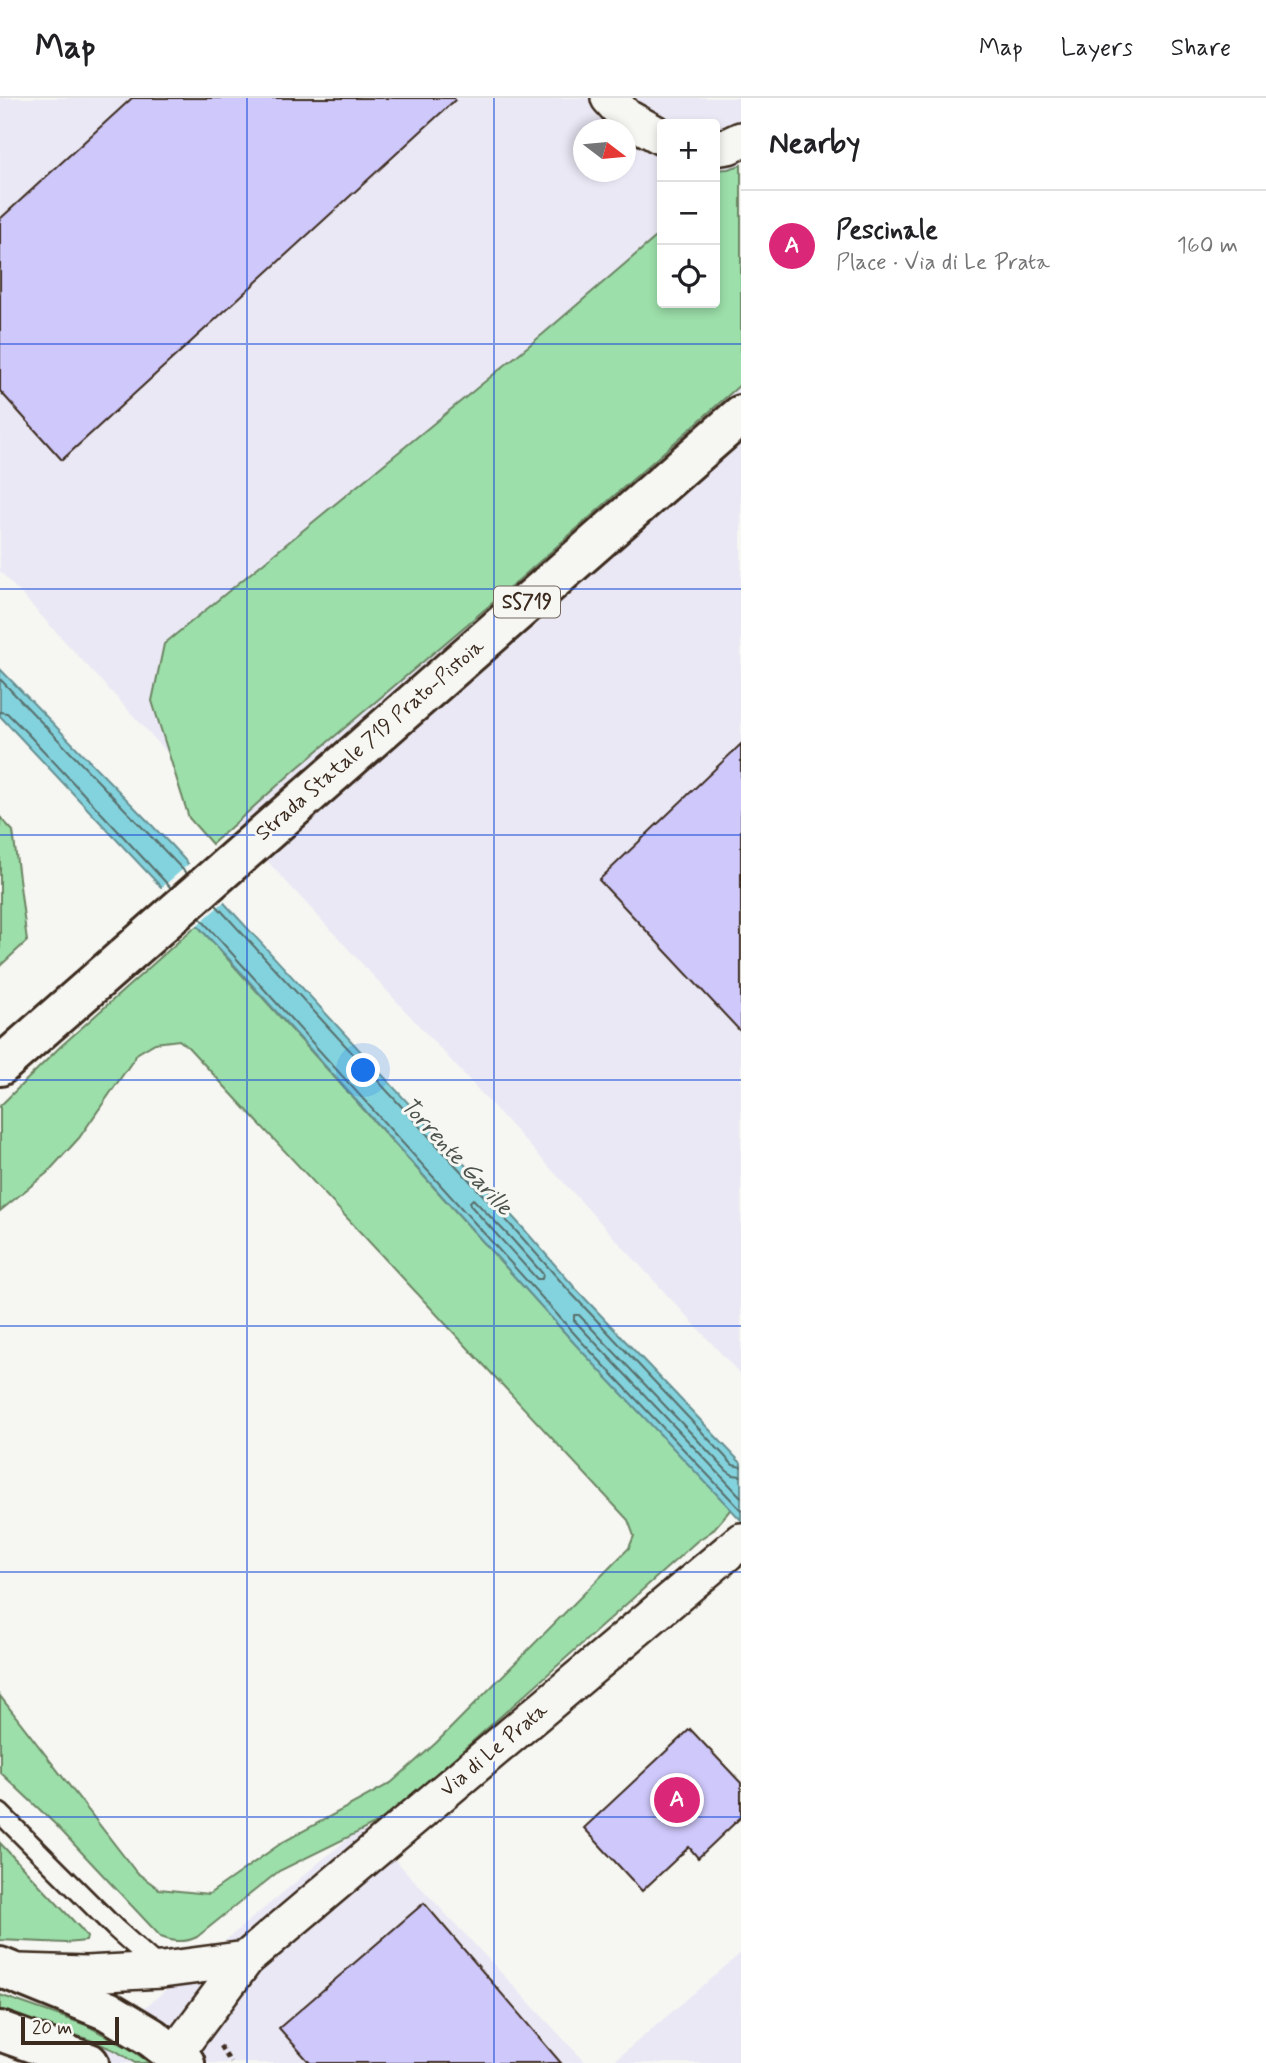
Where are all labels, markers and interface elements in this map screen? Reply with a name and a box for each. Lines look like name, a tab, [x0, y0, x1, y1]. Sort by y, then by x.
text: Map	[35, 26, 95, 70]
text: Map	[979, 33, 1023, 64]
text: Layers	[1061, 33, 1133, 64]
text: Share	[1171, 33, 1231, 64]
north arrow	[573, 119, 636, 182]
map controls	[657, 119, 720, 308]
button: +	[657, 119, 720, 182]
text: Nearby	[769, 124, 860, 163]
button: −	[657, 182, 720, 245]
text: Pescinale	[836, 214, 938, 248]
text: A	[784, 231, 800, 261]
text: 160 m	[1177, 231, 1238, 261]
button: locate	[657, 245, 720, 308]
text: Place · Via di Le Prata	[836, 248, 1050, 278]
road number: SS719	[494, 587, 560, 618]
street label: Strada Statale 719 Prato-Pistoia	[250, 633, 491, 847]
your location	[346, 1053, 380, 1087]
water label: Torrente Garille	[393, 1091, 519, 1223]
street label: Via di Le Prata	[434, 1696, 554, 1803]
pin: A	[654, 1774, 700, 1826]
scale bar	[21, 2014, 119, 2046]
text: 20 m	[32, 2016, 72, 2041]

